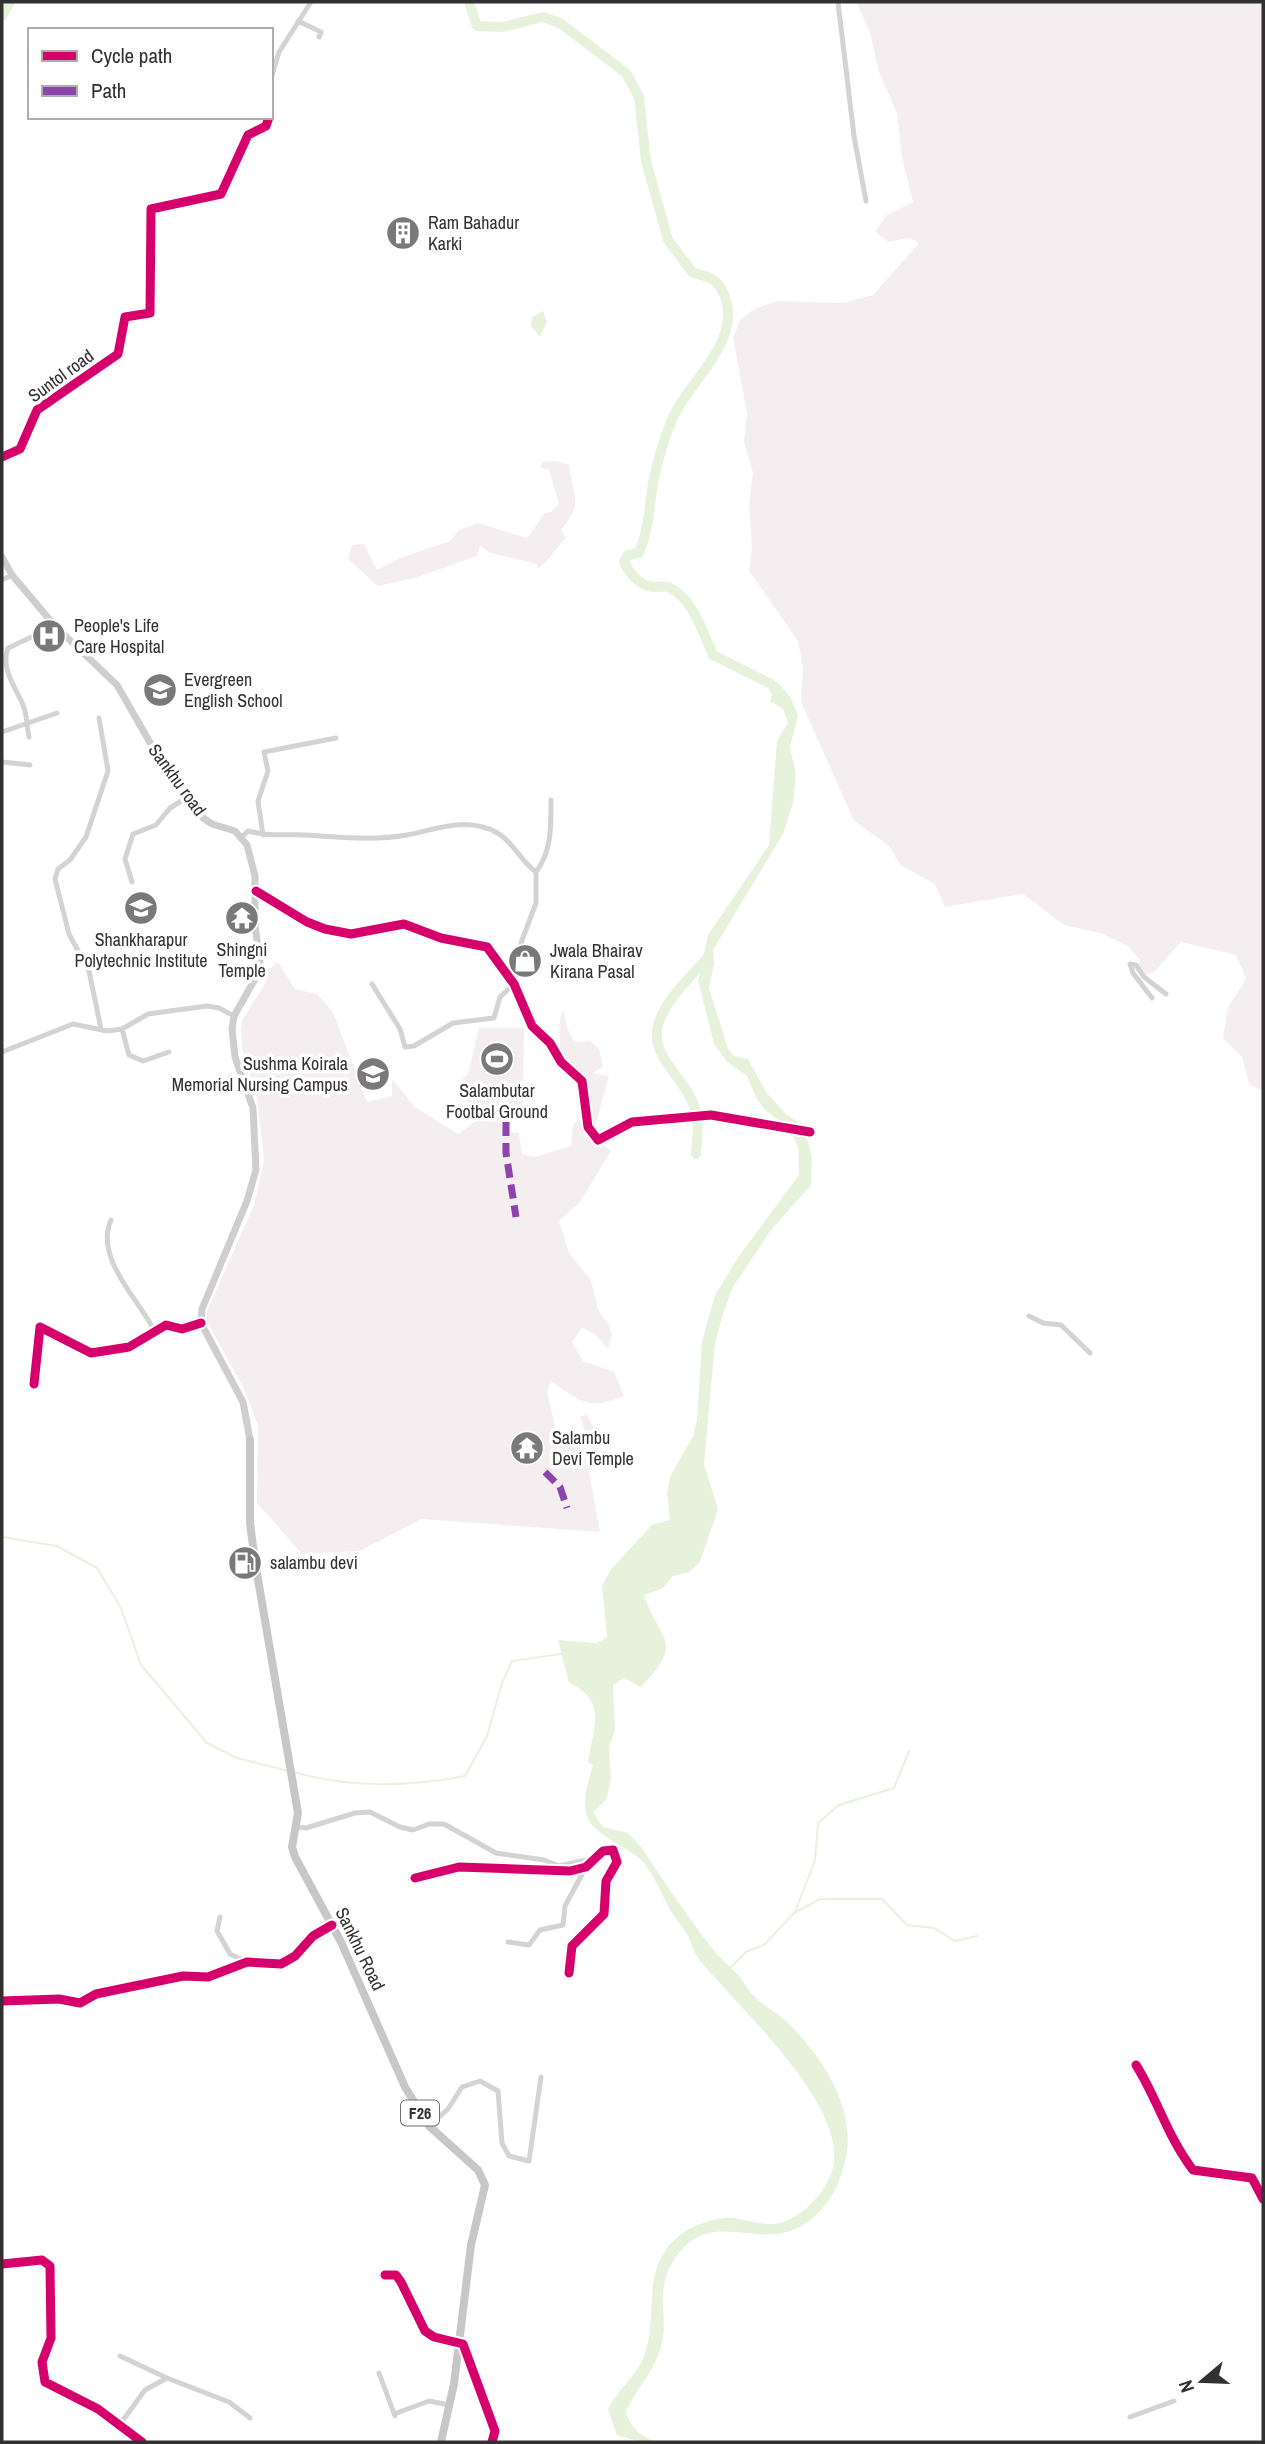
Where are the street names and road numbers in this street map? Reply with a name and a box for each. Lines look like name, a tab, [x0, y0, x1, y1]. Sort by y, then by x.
street label: Suntol road	[23, 343, 99, 408]
street label: Sankhu road	[143, 739, 212, 821]
street label: Sankhu Road	[330, 1903, 391, 1994]
road number: F26	[401, 2100, 439, 2126]

